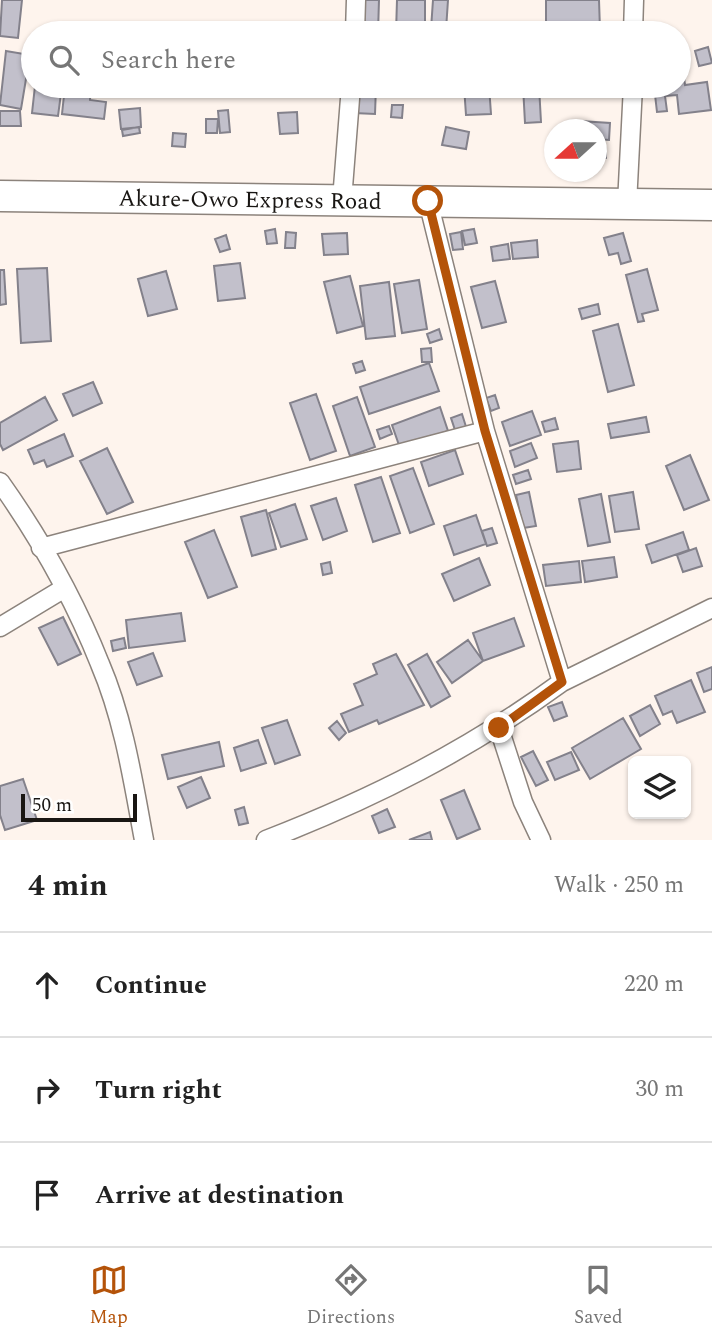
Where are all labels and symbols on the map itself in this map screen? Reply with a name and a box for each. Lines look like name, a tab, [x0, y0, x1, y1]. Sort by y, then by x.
north arrow	[544, 119, 607, 182]
street label: Akure-Owo Express Road	[118, 181, 382, 220]
route start	[412, 185, 443, 216]
route end	[483, 712, 514, 743]
scale bar	[21, 791, 136, 823]

